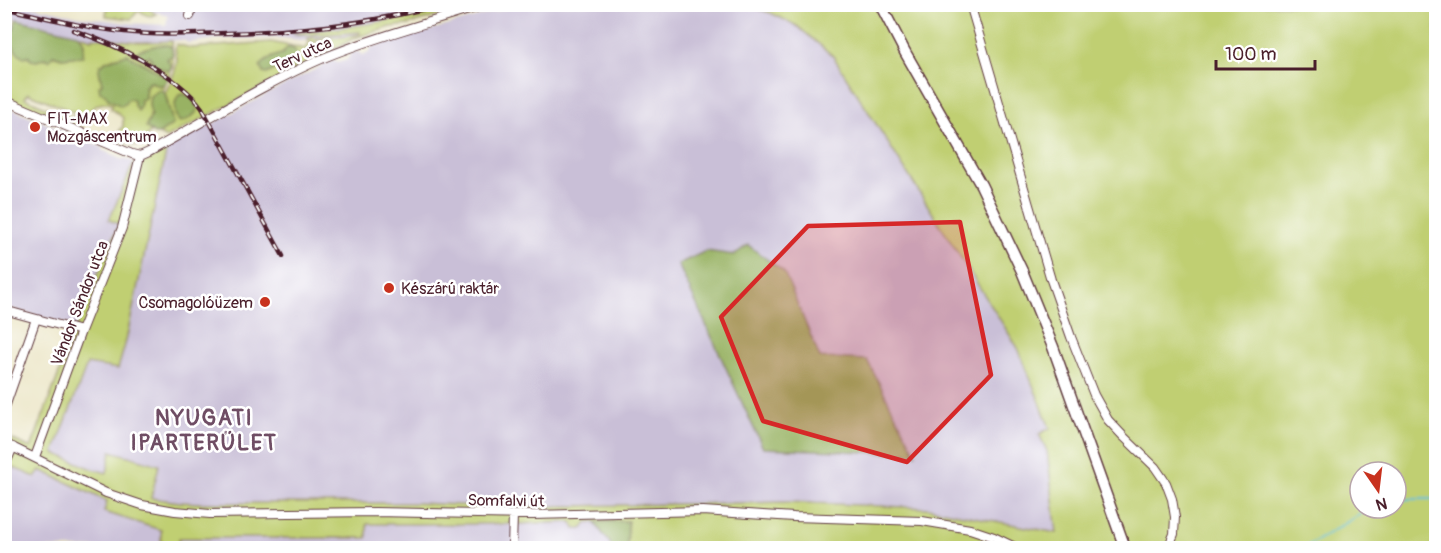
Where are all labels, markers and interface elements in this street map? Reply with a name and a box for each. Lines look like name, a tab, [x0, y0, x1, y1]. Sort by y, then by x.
street label: Terv utca	[270, 33, 335, 77]
scale bar	[1216, 33, 1315, 71]
text: 100 m	[1225, 43, 1277, 66]
place label: FIT-MAX Mozgáscentrum	[47, 109, 157, 147]
marker: FIT-MAX Mozgáscentrum	[28, 120, 42, 134]
street label: Vándor Sándor utca	[47, 238, 113, 369]
place label: Készárú raktár	[401, 279, 499, 299]
marker: Készárú raktár	[382, 281, 396, 295]
place label: Csomagolóüzem	[138, 293, 253, 313]
marker: Csomagolóüzem	[258, 295, 272, 309]
district label: NYUGATI IPARTERÜLET	[131, 404, 277, 457]
north arrow	[1348, 460, 1408, 520]
street label: Somfalvi út	[467, 490, 545, 512]
text: N	[1374, 493, 1389, 515]

